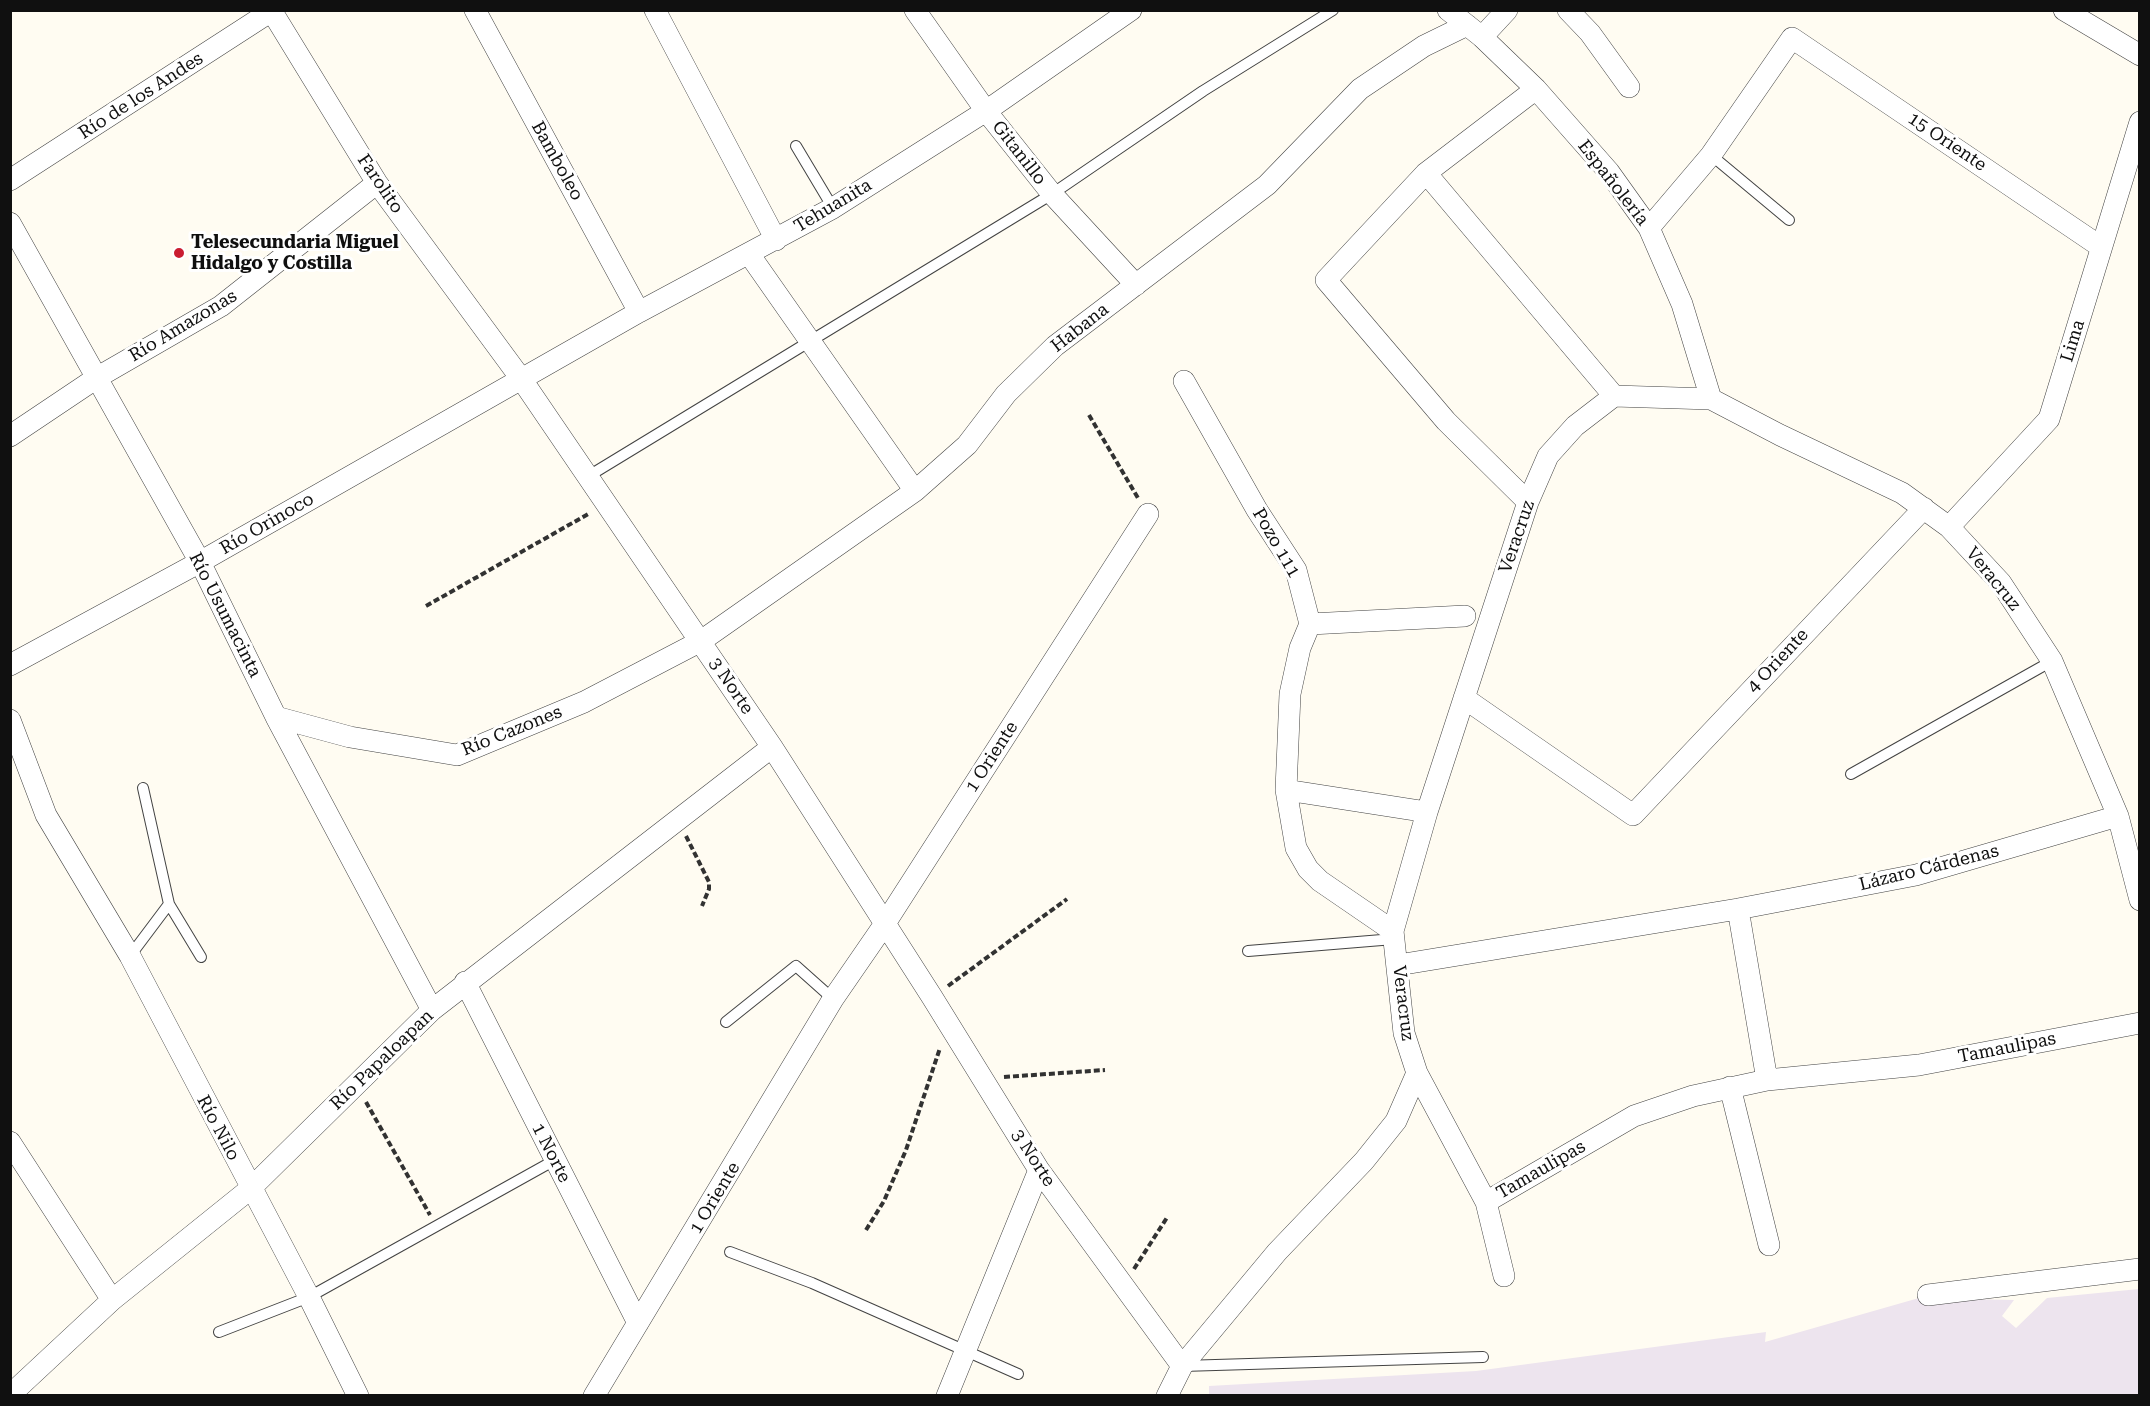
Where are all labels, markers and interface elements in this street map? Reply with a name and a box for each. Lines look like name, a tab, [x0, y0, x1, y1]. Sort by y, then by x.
street label: Río de los Andes	[75, 48, 207, 144]
street label: 15 Oriente	[1904, 108, 1990, 176]
street label: Gitanillo	[987, 117, 1051, 189]
street label: Bamboleo	[526, 118, 588, 204]
street label: Españolería	[1573, 136, 1653, 230]
street label: Farolito	[352, 150, 408, 218]
street label: Tehuanita	[790, 174, 876, 238]
place label: Telesecundaria Miguel Hidalgo y Costilla	[191, 232, 399, 274]
marker: Telesecundaria Miguel Hidalgo y Costilla	[172, 246, 186, 260]
street label: Río Amazonas	[125, 285, 241, 367]
street label: Habana	[1047, 299, 1113, 357]
street label: Lima	[2056, 317, 2090, 365]
street label: Río Orinoco	[216, 488, 318, 560]
street label: Veracruz	[1495, 498, 1539, 576]
street label: Pozo 111	[1248, 504, 1304, 582]
street label: Veracruz	[1961, 543, 2025, 615]
street label: Río Usumacinta	[184, 549, 266, 681]
street label: 4 Oriente	[1743, 624, 1813, 698]
street label: 3 Norte	[704, 653, 758, 719]
street label: Río Cazones	[459, 701, 565, 761]
street label: 1 Oriente	[961, 718, 1023, 796]
street label: Lázaro Cárdenas	[1857, 840, 2001, 896]
street label: Veracruz	[1388, 964, 1418, 1042]
street label: Río Papaloapan	[326, 1005, 438, 1115]
street label: Tamaulipas	[1956, 1028, 2058, 1068]
street label: Río Nilo	[192, 1092, 244, 1164]
street label: 1 Norte	[527, 1120, 575, 1186]
street label: 3 Norte	[1007, 1125, 1059, 1191]
street label: Tamaulipas	[1493, 1136, 1589, 1204]
street label: 1 Oriente	[685, 1158, 745, 1238]

